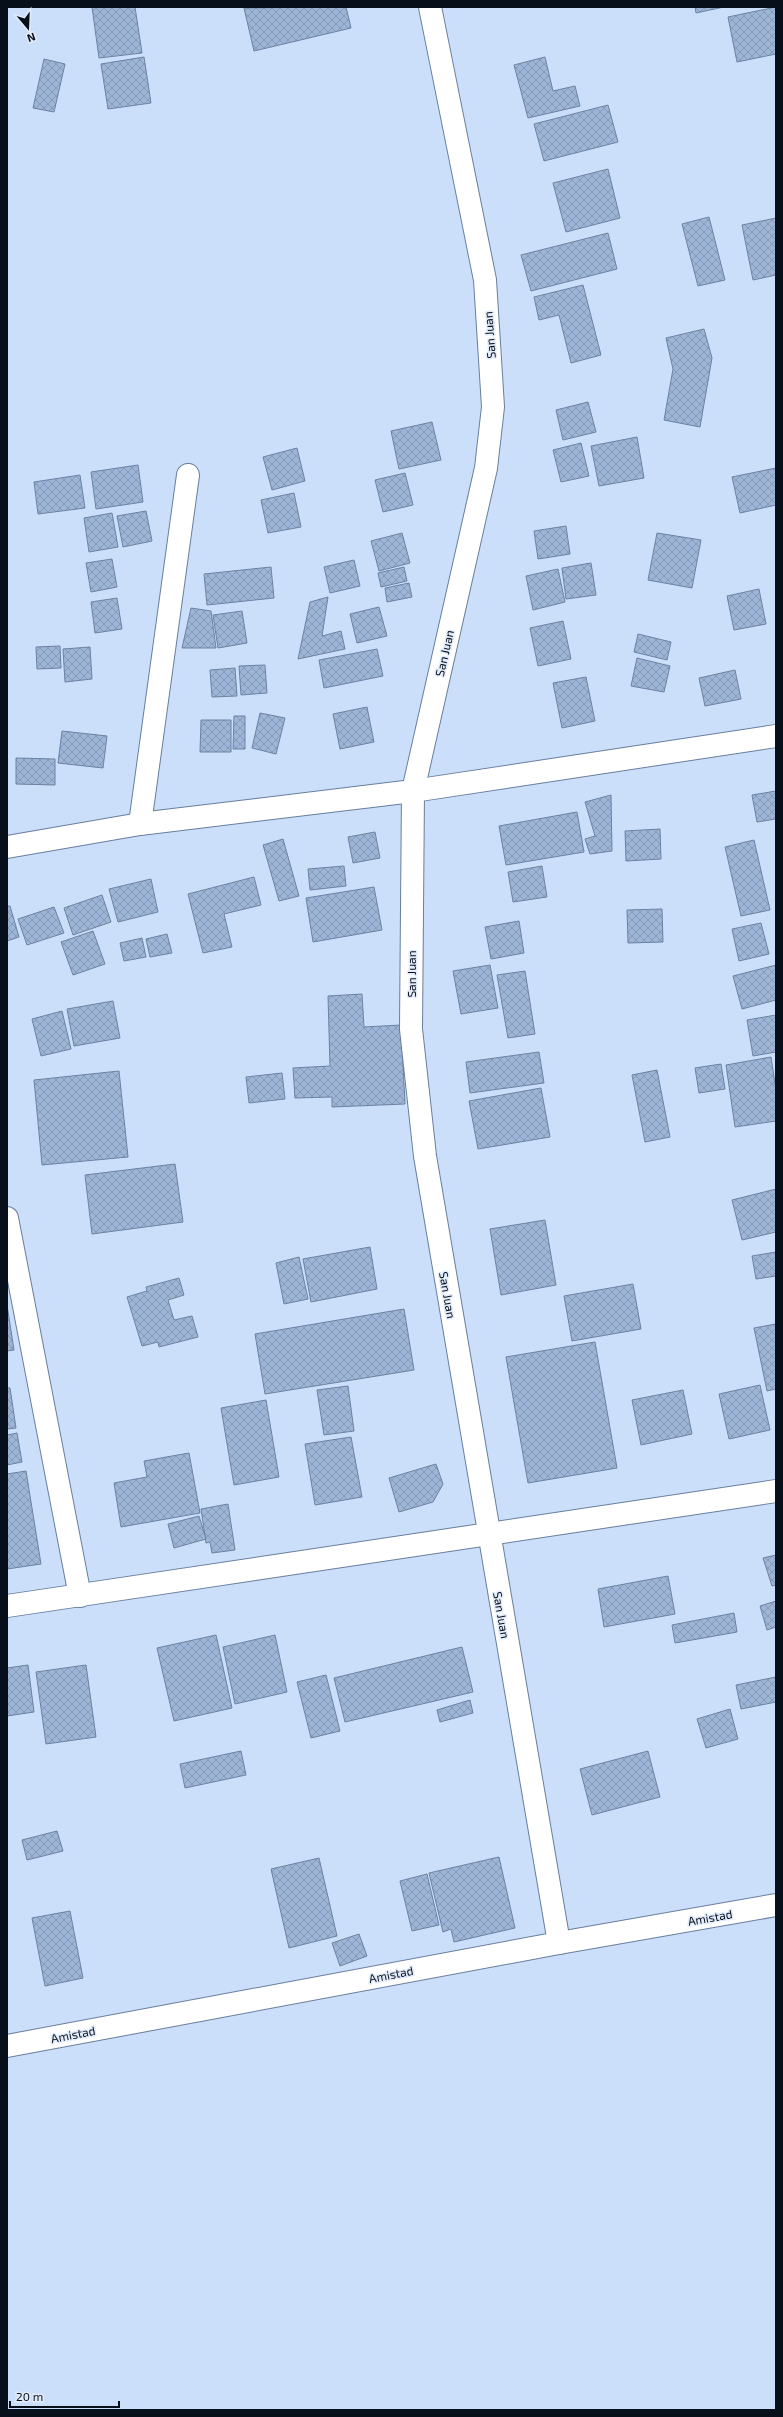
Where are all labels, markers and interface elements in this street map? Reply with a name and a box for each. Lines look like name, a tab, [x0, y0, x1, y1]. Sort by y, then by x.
north arrow	[8, 8, 48, 48]
text: N	[25, 30, 37, 45]
street label: San Juan	[480, 311, 498, 359]
street label: San Juan	[432, 628, 456, 678]
street label: San Juan	[404, 950, 418, 998]
street label: San Juan	[437, 1271, 459, 1319]
street label: San Juan	[491, 1591, 513, 1639]
street label: Amistad	[687, 1906, 733, 1928]
street label: Amistad	[368, 1963, 414, 1985]
street label: Amistad	[50, 2023, 96, 2045]
scale bar	[10, 2383, 119, 2409]
text: 20 m	[16, 2389, 43, 2403]

